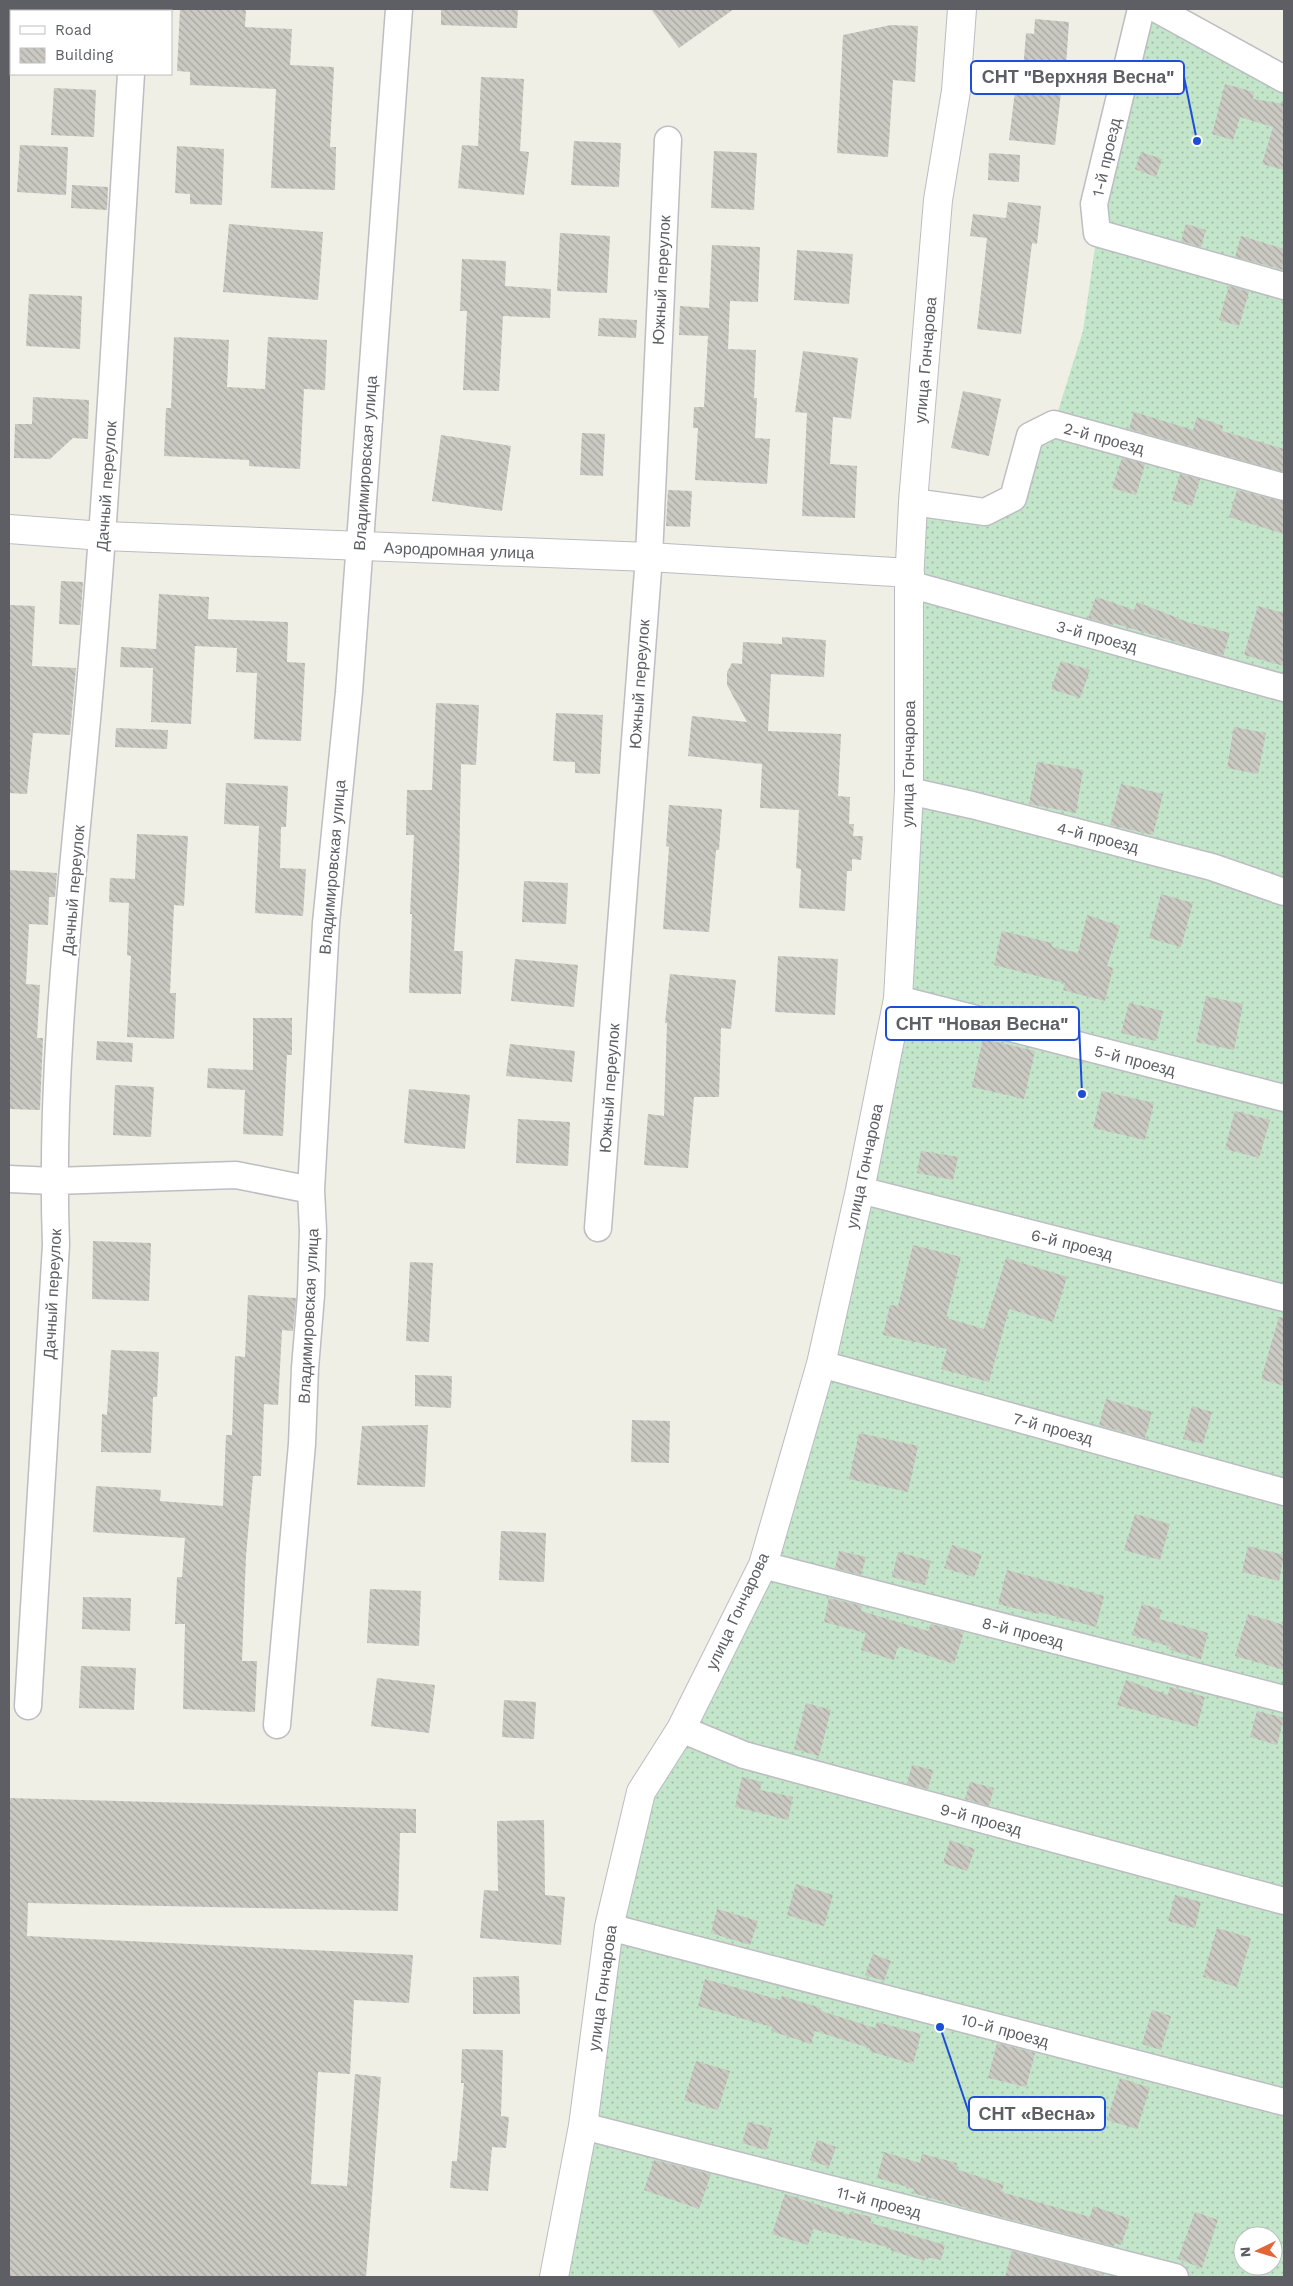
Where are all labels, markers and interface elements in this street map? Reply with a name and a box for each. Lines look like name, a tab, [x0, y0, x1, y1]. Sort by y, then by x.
legend	[10, 10, 172, 75]
text: Road	[55, 21, 92, 39]
text: Building	[55, 46, 113, 64]
callout: СНТ "Верхняя Весна"	[971, 61, 1184, 94]
text: СНТ "Верхняя Весна"	[982, 66, 1174, 87]
street label: 1-й проезд	[1088, 115, 1125, 198]
street label: Южный переулок	[649, 214, 674, 345]
street label: улица Гончарова	[910, 296, 941, 424]
street label: Владимировская улица	[350, 375, 381, 551]
street label: Дачный переулок	[92, 419, 121, 552]
street label: 2-й проезд	[1061, 419, 1147, 459]
street label: Аэродромная улица	[383, 538, 535, 563]
street label: 3-й проезд	[1054, 617, 1140, 657]
street label: Южный переулок	[625, 618, 654, 749]
street label: улица Гончарова	[898, 700, 919, 828]
street label: Владимировская улица	[315, 779, 350, 955]
street label: 4-й проезд	[1055, 818, 1141, 857]
street label: Дачный переулок	[58, 823, 89, 956]
callout: СНТ "Новая Весна"	[886, 1007, 1079, 1040]
text: СНТ "Новая Весна"	[896, 1013, 1068, 1034]
street label: Южный переулок	[595, 1022, 624, 1153]
street label: 5-й проезд	[1092, 1041, 1178, 1080]
street label: улица Гончарова	[842, 1102, 887, 1230]
street label: 6-й проезд	[1029, 1225, 1115, 1264]
street label: Дачный переулок	[40, 1227, 65, 1360]
street label: Владимировская улица	[294, 1228, 323, 1404]
street label: 7-й проезд	[1011, 1409, 1096, 1448]
street label: улица Гончарова	[702, 1550, 773, 1673]
street label: 8-й проезд	[980, 1613, 1066, 1652]
street label: 9-й проезд	[938, 1799, 1024, 1840]
street label: улица Гончарова	[584, 1924, 621, 2052]
street label: 10-й проезд	[959, 2010, 1051, 2051]
callout: СНТ «Весна»	[969, 2097, 1105, 2130]
text: СНТ «Весна»	[979, 2103, 1095, 2124]
street label: 11-й проезд	[835, 2183, 924, 2222]
north arrow	[1233, 2226, 1283, 2276]
text: N	[1237, 2246, 1253, 2258]

